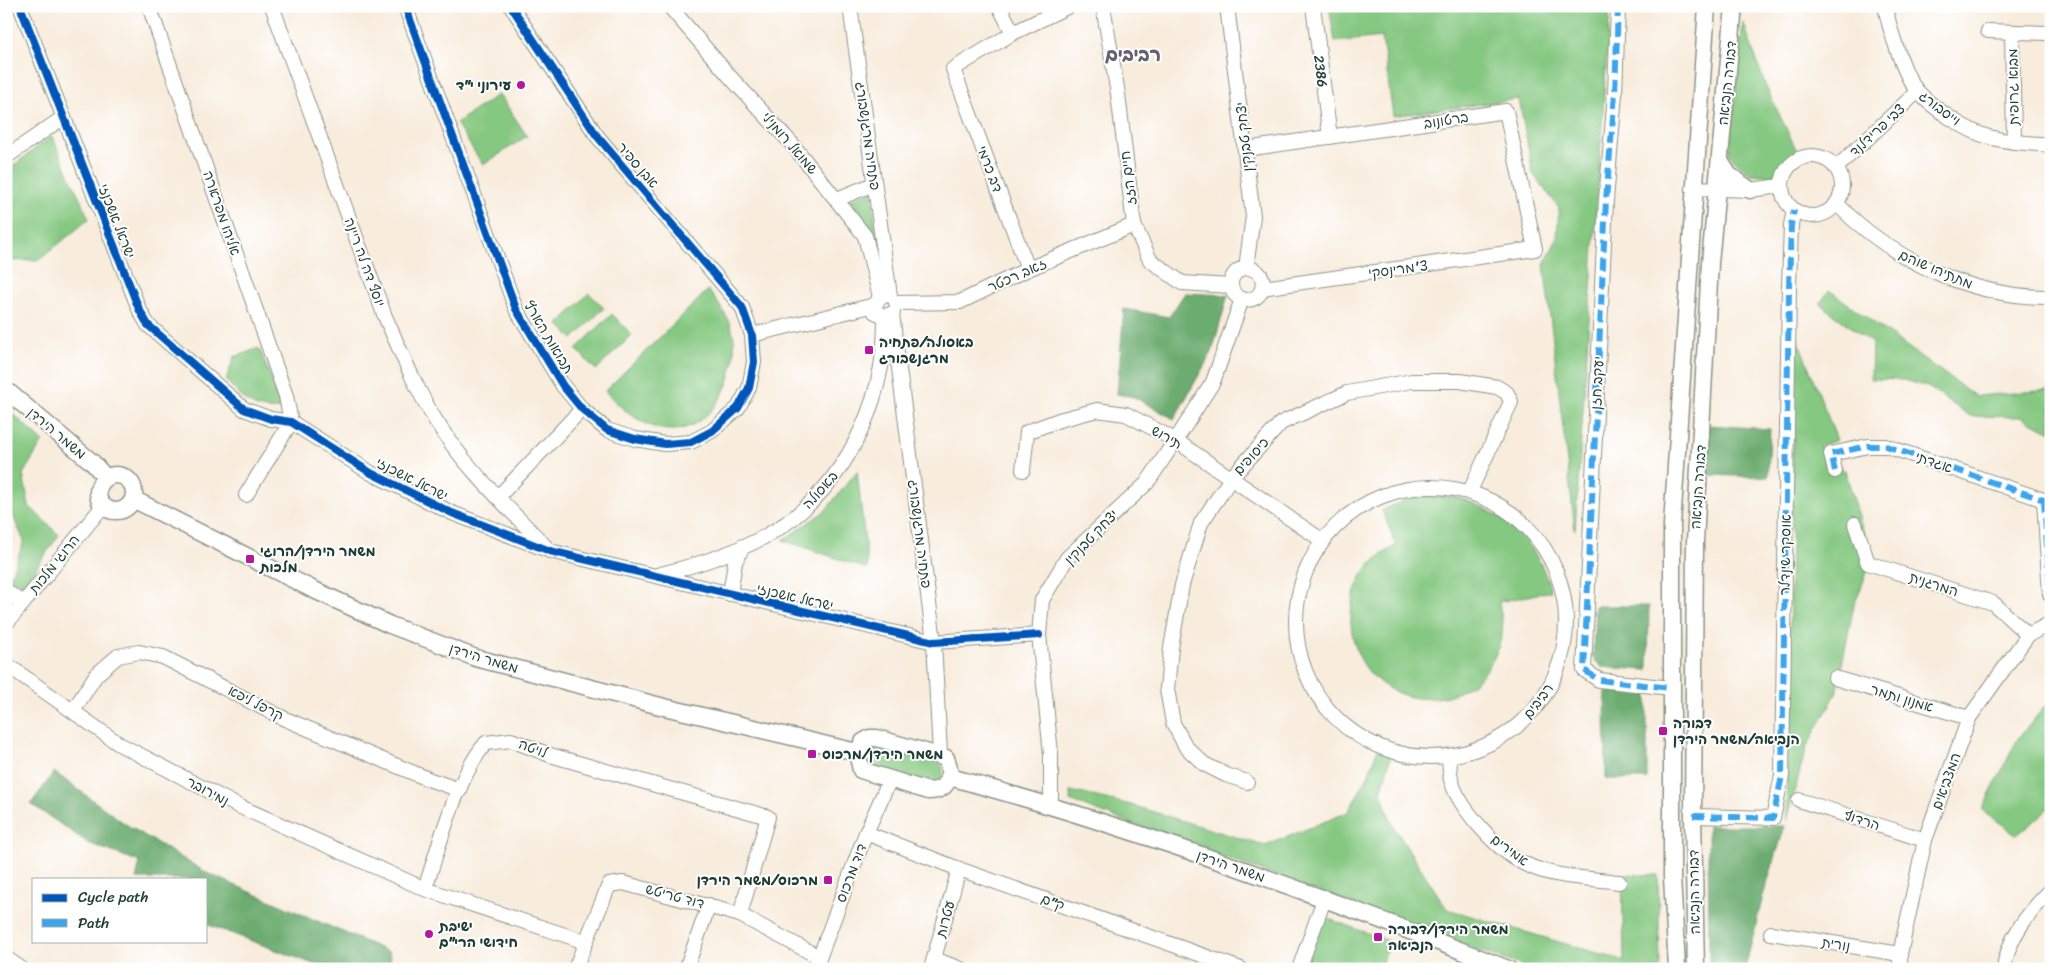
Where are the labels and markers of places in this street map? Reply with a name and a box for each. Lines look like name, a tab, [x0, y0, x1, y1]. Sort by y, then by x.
place label: עירוני י"ד	[456, 73, 511, 98]
marker: עירוני י"ד	[515, 79, 527, 91]
place label: באסולה/פתחיה מרגנשבורג	[879, 330, 974, 371]
marker: באסולה/פתחיה מרגנשבורג	[863, 344, 875, 356]
place label: משמר הירדן/הרוגי מלכות	[258, 539, 376, 580]
marker: משמר הירדן/הרוגי מלכות	[244, 553, 256, 565]
place label: דבורה הנביאה/משמר הירדן	[1673, 711, 1800, 752]
marker: דבורה הנביאה/משמר הירדן	[1657, 725, 1669, 737]
place label: משמר הירדן/מרכוס	[822, 742, 943, 767]
marker: משמר הירדן/מרכוס	[806, 748, 818, 760]
place label: מרכוס/משמר הירדן	[697, 868, 818, 893]
marker: מרכוס/משמר הירדן	[822, 874, 834, 886]
place label: ישיבת חידושי הרי"ם	[438, 914, 518, 955]
place label: משמר הירדן/דבורה הנביאה	[1388, 917, 1509, 958]
marker: ישיבת חידושי הרי"ם	[423, 928, 435, 940]
marker: משמר הירדן/דבורה הנביאה	[1372, 931, 1384, 943]

